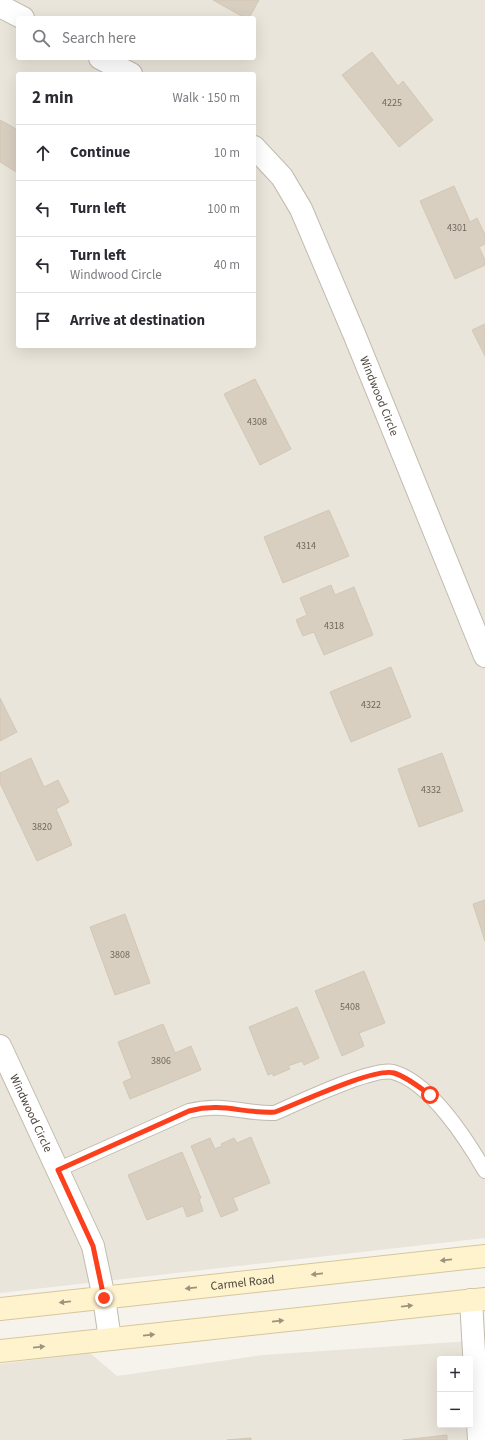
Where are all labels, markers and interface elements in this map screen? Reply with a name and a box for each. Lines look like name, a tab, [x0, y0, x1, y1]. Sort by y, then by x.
search box	[16, 16, 256, 60]
icon: search	[30, 27, 52, 49]
text: Search here	[62, 28, 136, 49]
text: 2 min	[32, 86, 73, 110]
text: Walk · 150 m	[172, 89, 240, 107]
house number: 4225	[382, 96, 402, 110]
icon: ahead	[32, 142, 54, 164]
text: Continue	[70, 142, 130, 163]
text: 10 m	[214, 144, 240, 162]
icon: left	[32, 198, 54, 220]
text: Turn left	[70, 198, 126, 219]
text: 100 m	[207, 200, 240, 218]
house number: 4301	[447, 221, 467, 235]
text: Turn left	[70, 245, 126, 266]
icon: left	[32, 254, 54, 276]
text: 40 m	[214, 256, 240, 274]
text: Windwood Circle	[70, 266, 162, 284]
icon: arrive	[32, 310, 54, 332]
text: Arrive at destination	[70, 310, 205, 331]
street label: Windwood Circle	[356, 354, 403, 438]
house number: 4308	[247, 415, 267, 429]
house number: 4314	[296, 539, 316, 553]
house number: 4318	[324, 619, 344, 633]
house number: 4322	[361, 698, 381, 712]
house number: 4332	[421, 783, 441, 797]
house number: 3820	[32, 820, 52, 834]
house number: 3808	[110, 948, 130, 962]
house number: 5408	[340, 1000, 360, 1014]
house number: 3806	[151, 1054, 171, 1068]
street label: Windwood Circle	[6, 1071, 57, 1155]
route start	[421, 1086, 439, 1104]
one-way arrow	[440, 1257, 452, 1263]
street label: Carmel Road	[210, 1271, 275, 1294]
one-way arrow	[311, 1271, 323, 1277]
one-way arrow	[185, 1285, 197, 1291]
route end	[95, 1289, 113, 1307]
one-way arrow	[59, 1299, 71, 1305]
one-way arrow	[401, 1303, 413, 1310]
one-way arrow	[272, 1317, 284, 1324]
one-way arrow	[143, 1332, 155, 1338]
one-way arrow	[33, 1344, 45, 1350]
map controls	[437, 1356, 473, 1428]
button: +	[437, 1356, 473, 1392]
button: −	[437, 1392, 473, 1428]

